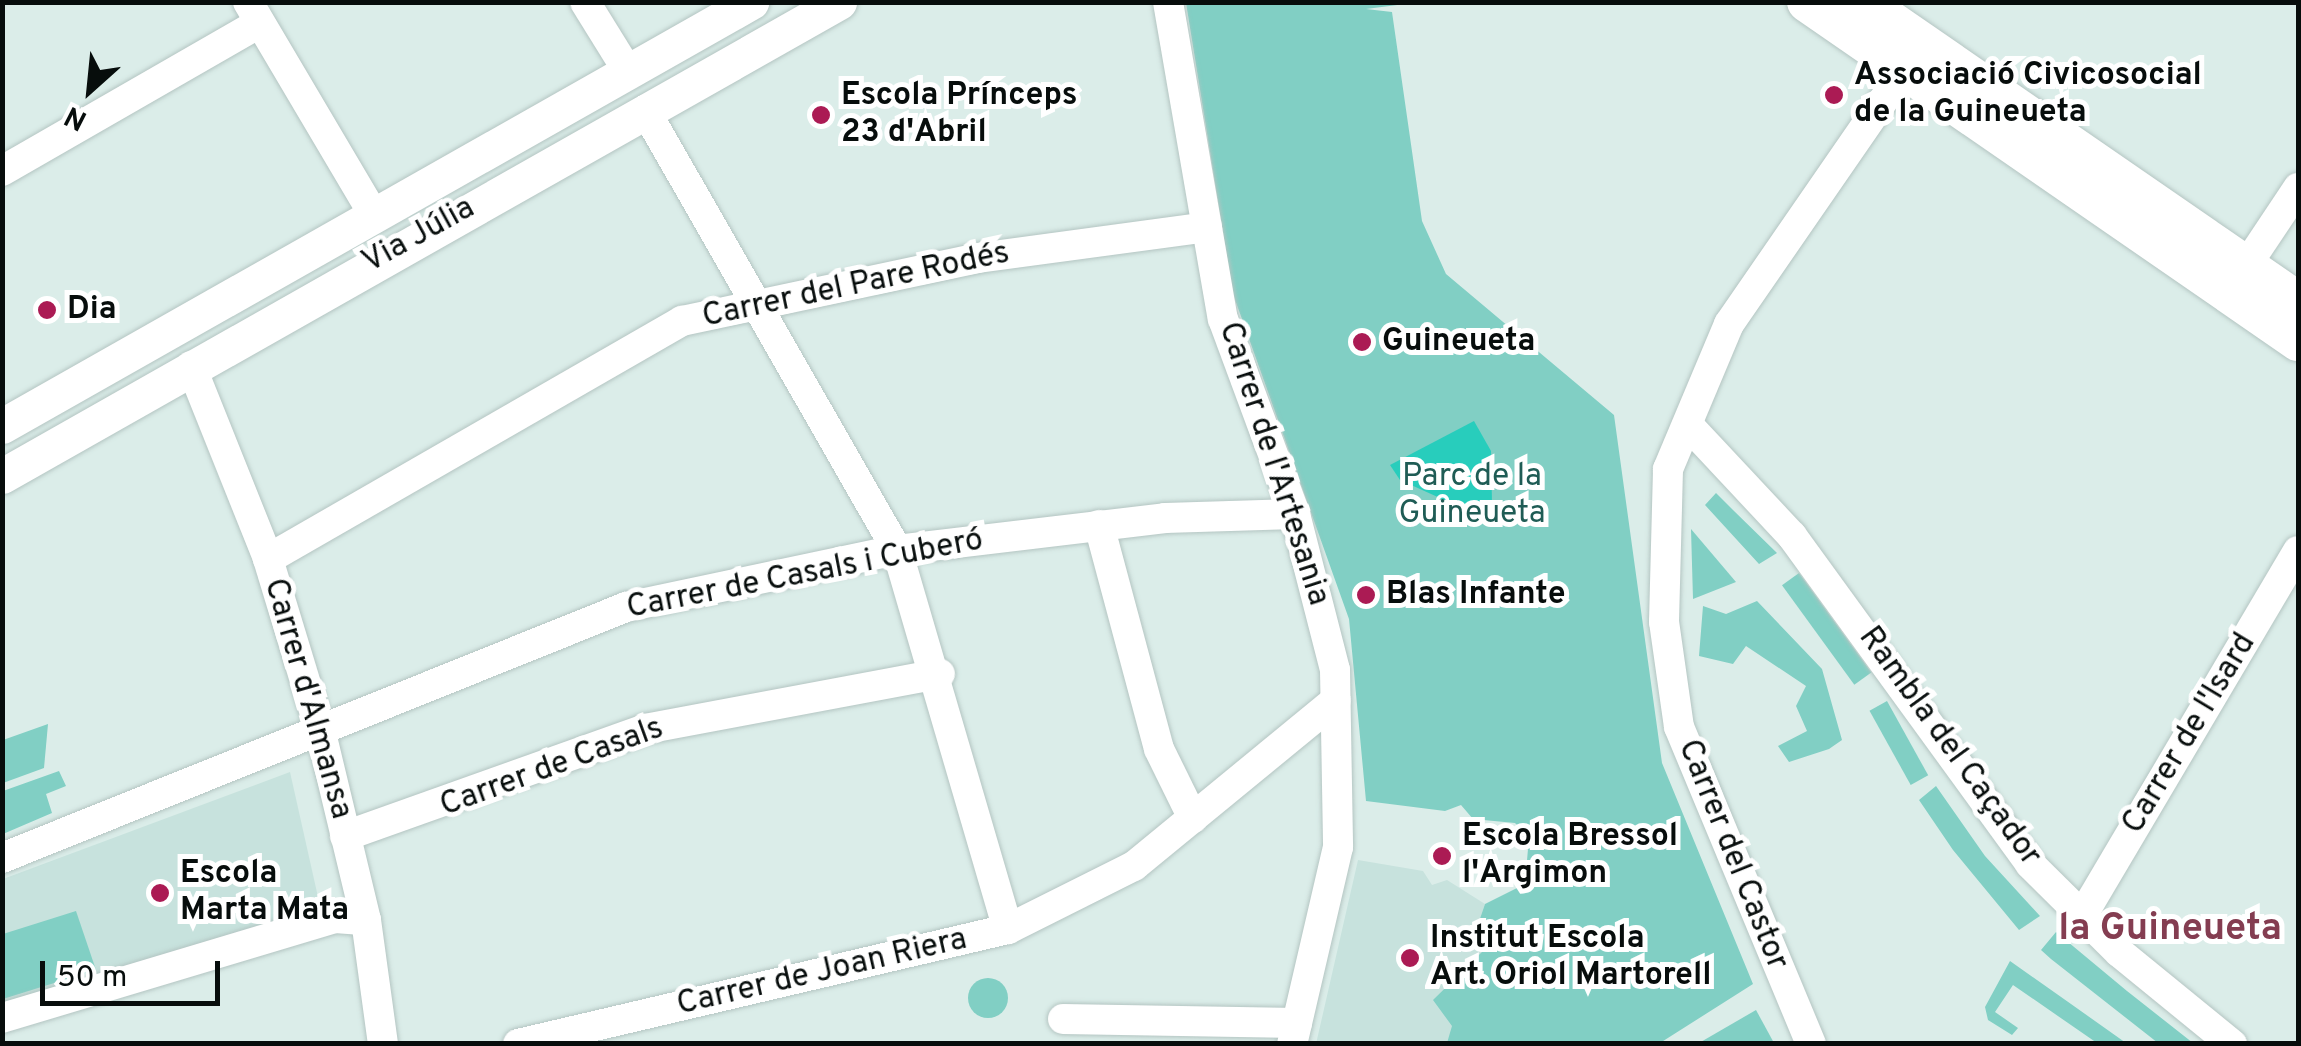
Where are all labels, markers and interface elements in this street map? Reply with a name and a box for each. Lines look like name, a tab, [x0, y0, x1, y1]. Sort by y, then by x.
north arrow	[40, 40, 140, 140]
place label: Associació Civicosocial de la Guineueta	[1854, 58, 2202, 133]
place label: Escola Prínceps 23 d'Abril	[841, 78, 1077, 153]
marker: Associació Civicosocial de la Guineueta	[1823, 84, 1845, 106]
text: N	[59, 96, 94, 137]
marker: Escola Prínceps 23 d'Abril	[810, 104, 832, 126]
street label: Via Júlia	[356, 190, 482, 282]
street label: Carrer del Pare Rodés	[699, 235, 1013, 337]
place label: Dia	[67, 291, 117, 329]
marker: Dia	[36, 299, 58, 321]
street label: Carrer de l'Artesania	[1209, 318, 1337, 610]
place label: Guineueta	[1382, 323, 1535, 361]
marker: Guineueta	[1351, 331, 1373, 353]
park label: Parc de la Guineueta	[1398, 459, 1546, 534]
street label: Carrer de Casals i Cuberó	[624, 522, 986, 628]
street label: Carrer d'Almansa	[254, 574, 360, 824]
place label: Blas Infante	[1386, 576, 1566, 614]
marker: Blas Infante	[1355, 584, 1377, 606]
street label: Rambla del Caçador	[1849, 620, 2049, 874]
street label: Carrer de l'Isard	[2115, 627, 2265, 841]
street label: Carrer de Casals	[435, 710, 669, 826]
street label: Carrer del Castor	[1668, 734, 1796, 976]
place label: Escola Bressol l'Argimon	[1462, 819, 1678, 894]
marker: Escola Bressol l'Argimon	[1431, 845, 1453, 867]
place label: Escola Marta Mata	[180, 856, 349, 931]
marker: Escola Marta Mata	[149, 882, 171, 904]
district label: la Guineueta	[2058, 907, 2282, 953]
street label: Carrer de Joan Riera	[673, 921, 971, 1025]
place label: Institut Escola Art. Oriol Martorell	[1430, 921, 1712, 996]
scale bar	[45, 941, 225, 1003]
marker: Institut Escola Art. Oriol Martorell	[1399, 947, 1421, 969]
text: 50 m	[57, 960, 127, 997]

